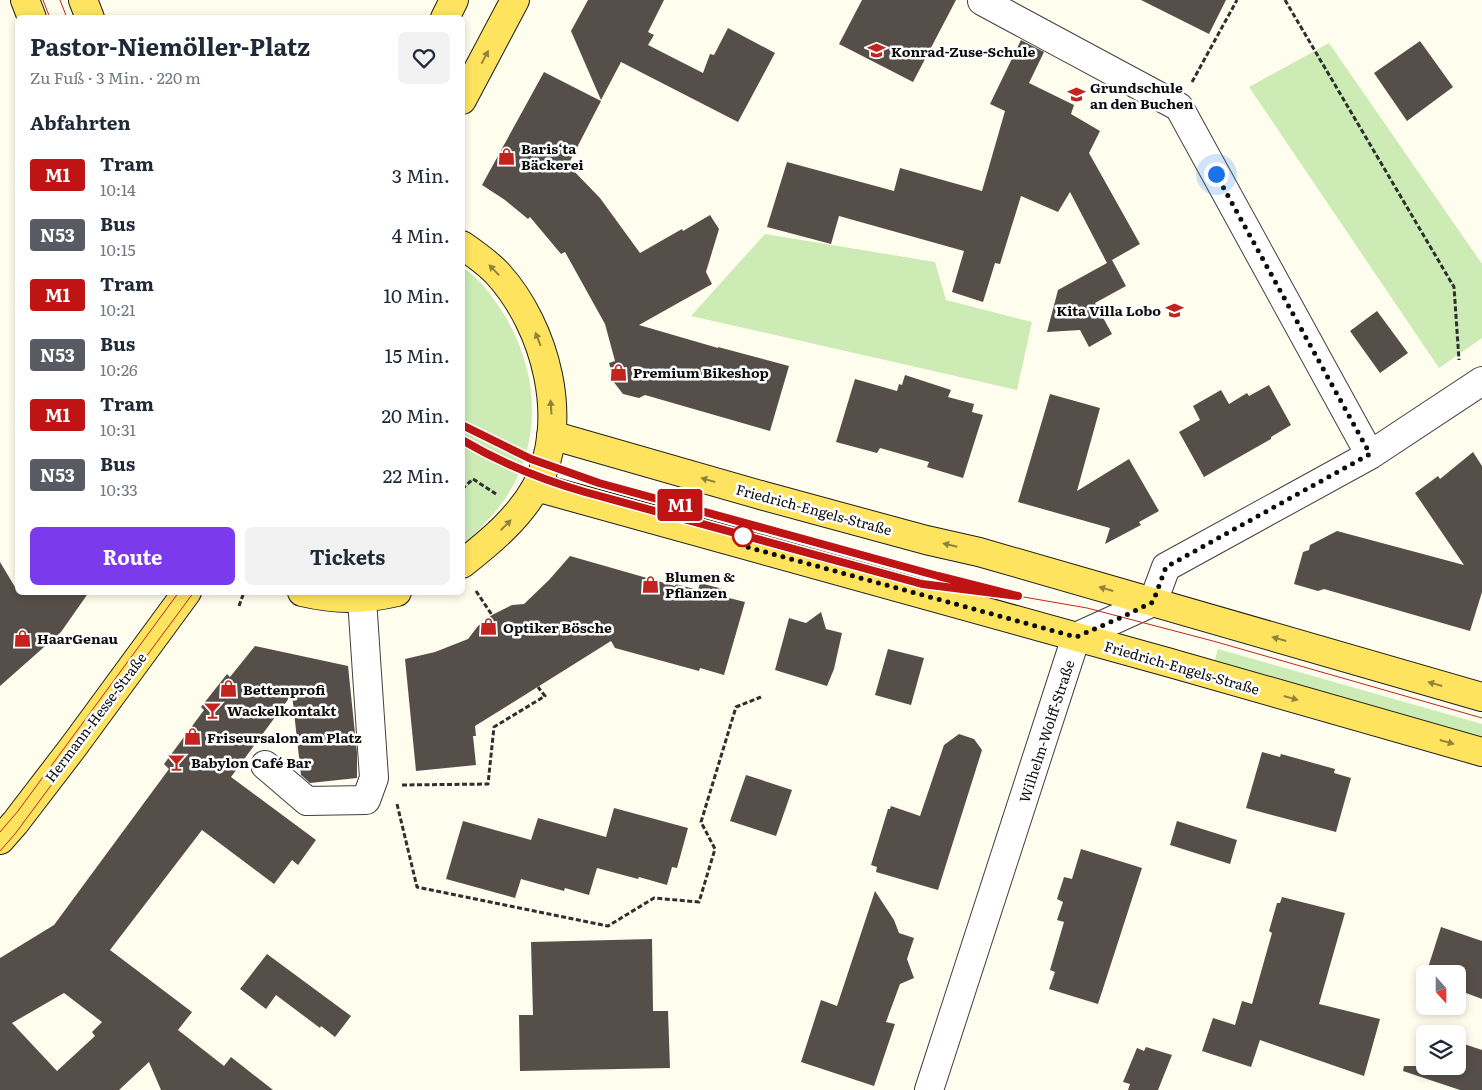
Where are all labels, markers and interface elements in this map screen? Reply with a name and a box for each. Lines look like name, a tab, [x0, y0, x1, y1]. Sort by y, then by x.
text: Pastor-Niemöller-Platz	[30, 28, 310, 63]
button: heart	[398, 32, 450, 84]
school or university icon: Konrad-Zuse-Schule	[867, 41, 887, 61]
place label: Konrad-Zuse-Schule	[891, 41, 1036, 61]
one-way arrow	[481, 50, 489, 65]
text: Zu Fuß · 3 Min. · 220 m	[30, 65, 201, 89]
place label: Grundschule an den Buchen	[1090, 77, 1194, 113]
school or university icon: Grundschule an den Buchen	[1066, 85, 1086, 105]
text: Abfahrten	[30, 108, 131, 136]
place label: Baris‘ta Bäckerei	[521, 138, 584, 174]
shop icon: Baris‘ta Bäckerei	[497, 146, 517, 166]
text: Tram	[100, 149, 154, 177]
text: M1	[45, 161, 70, 188]
text: 3 Min.	[392, 161, 450, 189]
your location	[1204, 162, 1229, 187]
text: 10:14	[100, 177, 136, 201]
text: Bus	[100, 209, 135, 237]
text: N53	[40, 221, 75, 248]
text: 4 Min.	[392, 221, 450, 249]
text: 10:15	[100, 237, 136, 261]
one-way arrow	[488, 265, 500, 277]
text: Tram	[100, 269, 154, 297]
text: M1	[45, 281, 70, 308]
text: 10 Min.	[383, 281, 450, 309]
text: 10:21	[100, 297, 136, 321]
place label: Kita Villa Lobo	[1056, 300, 1161, 320]
school or university icon: Kita Villa Lobo	[1165, 300, 1185, 320]
text: Bus	[100, 329, 135, 357]
one-way arrow	[534, 331, 542, 346]
text: N53	[40, 341, 75, 368]
text: 15 Min.	[385, 341, 450, 369]
text: 10:26	[100, 357, 138, 381]
shop icon: Premium Bikeshop	[609, 362, 629, 382]
place label: Premium Bikeshop	[633, 362, 769, 382]
text: Tram	[100, 389, 154, 417]
one-way arrow	[547, 398, 555, 414]
text: M1	[45, 401, 70, 428]
text: 20 Min.	[381, 401, 450, 429]
text: 10:31	[100, 417, 136, 441]
text: Bus	[100, 449, 135, 477]
text: N53	[40, 461, 75, 488]
text: 22 Min.	[383, 461, 450, 489]
one-way arrow	[701, 476, 716, 484]
text: 10:33	[100, 477, 138, 501]
street label: Friedrich-Engels-Straße	[734, 479, 894, 539]
line badge: M1	[658, 489, 702, 521]
text: M1	[667, 491, 693, 518]
one-way arrow	[500, 519, 512, 531]
unlabelled marker	[732, 525, 754, 547]
button: Route	[30, 527, 235, 585]
button: Tickets	[245, 527, 450, 585]
one-way arrow	[942, 541, 957, 549]
place label: Blumen & Pflanzen	[665, 566, 735, 602]
shop icon: Blumen & Pflanzen	[641, 574, 661, 594]
one-way arrow	[1099, 584, 1114, 592]
shop icon: Optiker Bösche	[479, 617, 499, 637]
place label: Optiker Bösche	[503, 617, 612, 637]
shop icon: HaarGenau	[13, 628, 33, 648]
place label: HaarGenau	[37, 628, 118, 648]
one-way arrow	[1271, 634, 1286, 642]
street label: Friedrich-Engels-Straße	[1102, 635, 1262, 699]
street label: Hermann-Hesse-Straße	[40, 648, 150, 786]
street label: Wilhelm-Wolff-Straße	[1013, 657, 1079, 805]
shop icon: Bettenprofi	[219, 679, 239, 699]
place label: Bettenprofi	[243, 679, 325, 699]
one-way arrow	[1428, 679, 1443, 687]
one-way arrow	[1284, 694, 1299, 702]
bar icon: Wackelkontakt	[203, 700, 223, 720]
place label: Wackelkontakt	[227, 700, 337, 720]
shop icon: Friseursalon am Platz	[183, 727, 203, 747]
place label: Friseursalon am Platz	[207, 727, 362, 747]
one-way arrow	[1440, 739, 1455, 747]
bar icon: Babylon Café Bar	[167, 752, 187, 772]
place label: Babylon Café Bar	[191, 752, 312, 772]
north arrow	[1416, 965, 1466, 1015]
map controls	[1416, 965, 1466, 1075]
button: layers	[1416, 1025, 1466, 1075]

